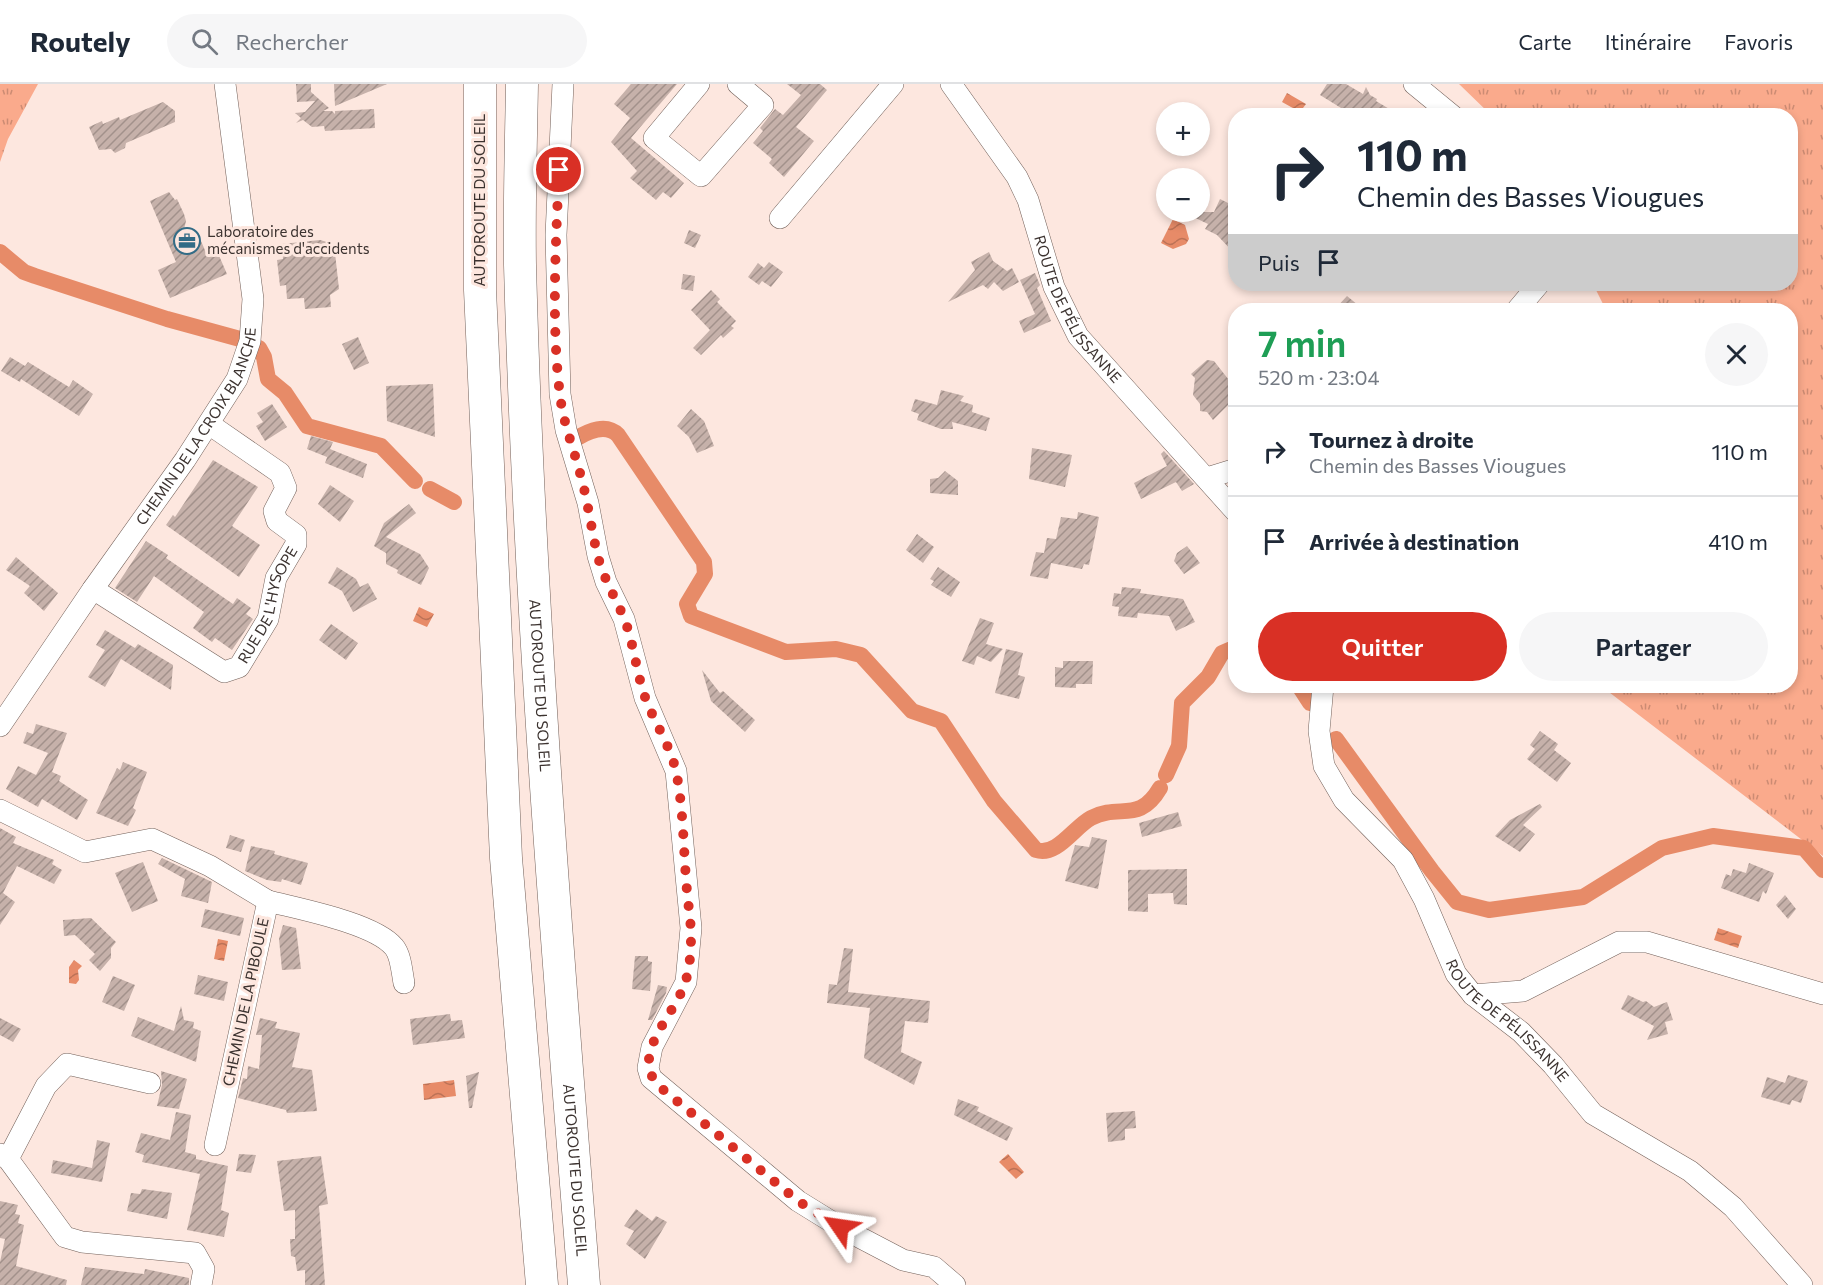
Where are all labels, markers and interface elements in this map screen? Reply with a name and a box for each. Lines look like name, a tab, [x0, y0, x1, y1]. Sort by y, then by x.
search box	[167, 14, 587, 68]
text: Routely	[30, 24, 131, 58]
icon: search	[188, 25, 221, 58]
text: Rechercher	[236, 28, 349, 55]
text: Carte	[1518, 29, 1572, 54]
text: Itinéraire	[1605, 29, 1691, 54]
text: Favoris	[1724, 29, 1793, 54]
map controls	[1156, 102, 1210, 222]
button: +	[1156, 102, 1210, 156]
street label: AUTOROUTE DU SOLEIL	[470, 113, 488, 286]
text: 110 m	[1357, 128, 1468, 180]
icon: right	[1258, 132, 1336, 210]
pin	[533, 144, 584, 195]
icon: arrive	[542, 153, 575, 186]
button: −	[1156, 168, 1210, 222]
text: Chemin des Basses Viougues	[1357, 180, 1704, 213]
place label: Laboratoire des mécanismes d'accidents	[207, 222, 370, 257]
office icon: Laboratoire des mécanismes d'accidents	[172, 226, 202, 256]
street label: ROUTE DE PÉLISSANNE	[1031, 233, 1126, 386]
icon: arrive	[1312, 246, 1345, 279]
text: Puis	[1258, 249, 1300, 276]
text: 7 min	[1258, 320, 1346, 364]
button: close	[1705, 323, 1768, 386]
street label: CHEMIN DE LA CROIX BLANCHE	[132, 327, 259, 528]
text: 520 m · 23:04	[1258, 365, 1380, 389]
text: Tournez à droite	[1309, 426, 1474, 453]
icon: right	[1258, 435, 1291, 468]
text: 110 m	[1711, 438, 1768, 465]
text: Chemin des Basses Viougues	[1309, 453, 1566, 477]
icon: arrive	[1258, 525, 1291, 558]
text: Arrivée à destination	[1309, 528, 1519, 555]
text: 410 m	[1708, 528, 1768, 555]
street label: RUE DE L'HYSOPE	[233, 543, 301, 666]
street label: AUTOROUTE DU SOLEIL	[526, 599, 555, 773]
button: Quitter	[1258, 612, 1507, 681]
button: Partager	[1519, 612, 1768, 681]
street label: CHEMIN DE LA PIBOULE	[218, 916, 272, 1088]
street label: ROUTE DE PÉLISSANNE	[1443, 956, 1573, 1085]
street label: AUTOROUTE DU SOLEIL	[560, 1083, 592, 1257]
position arrow	[808, 1195, 872, 1259]

